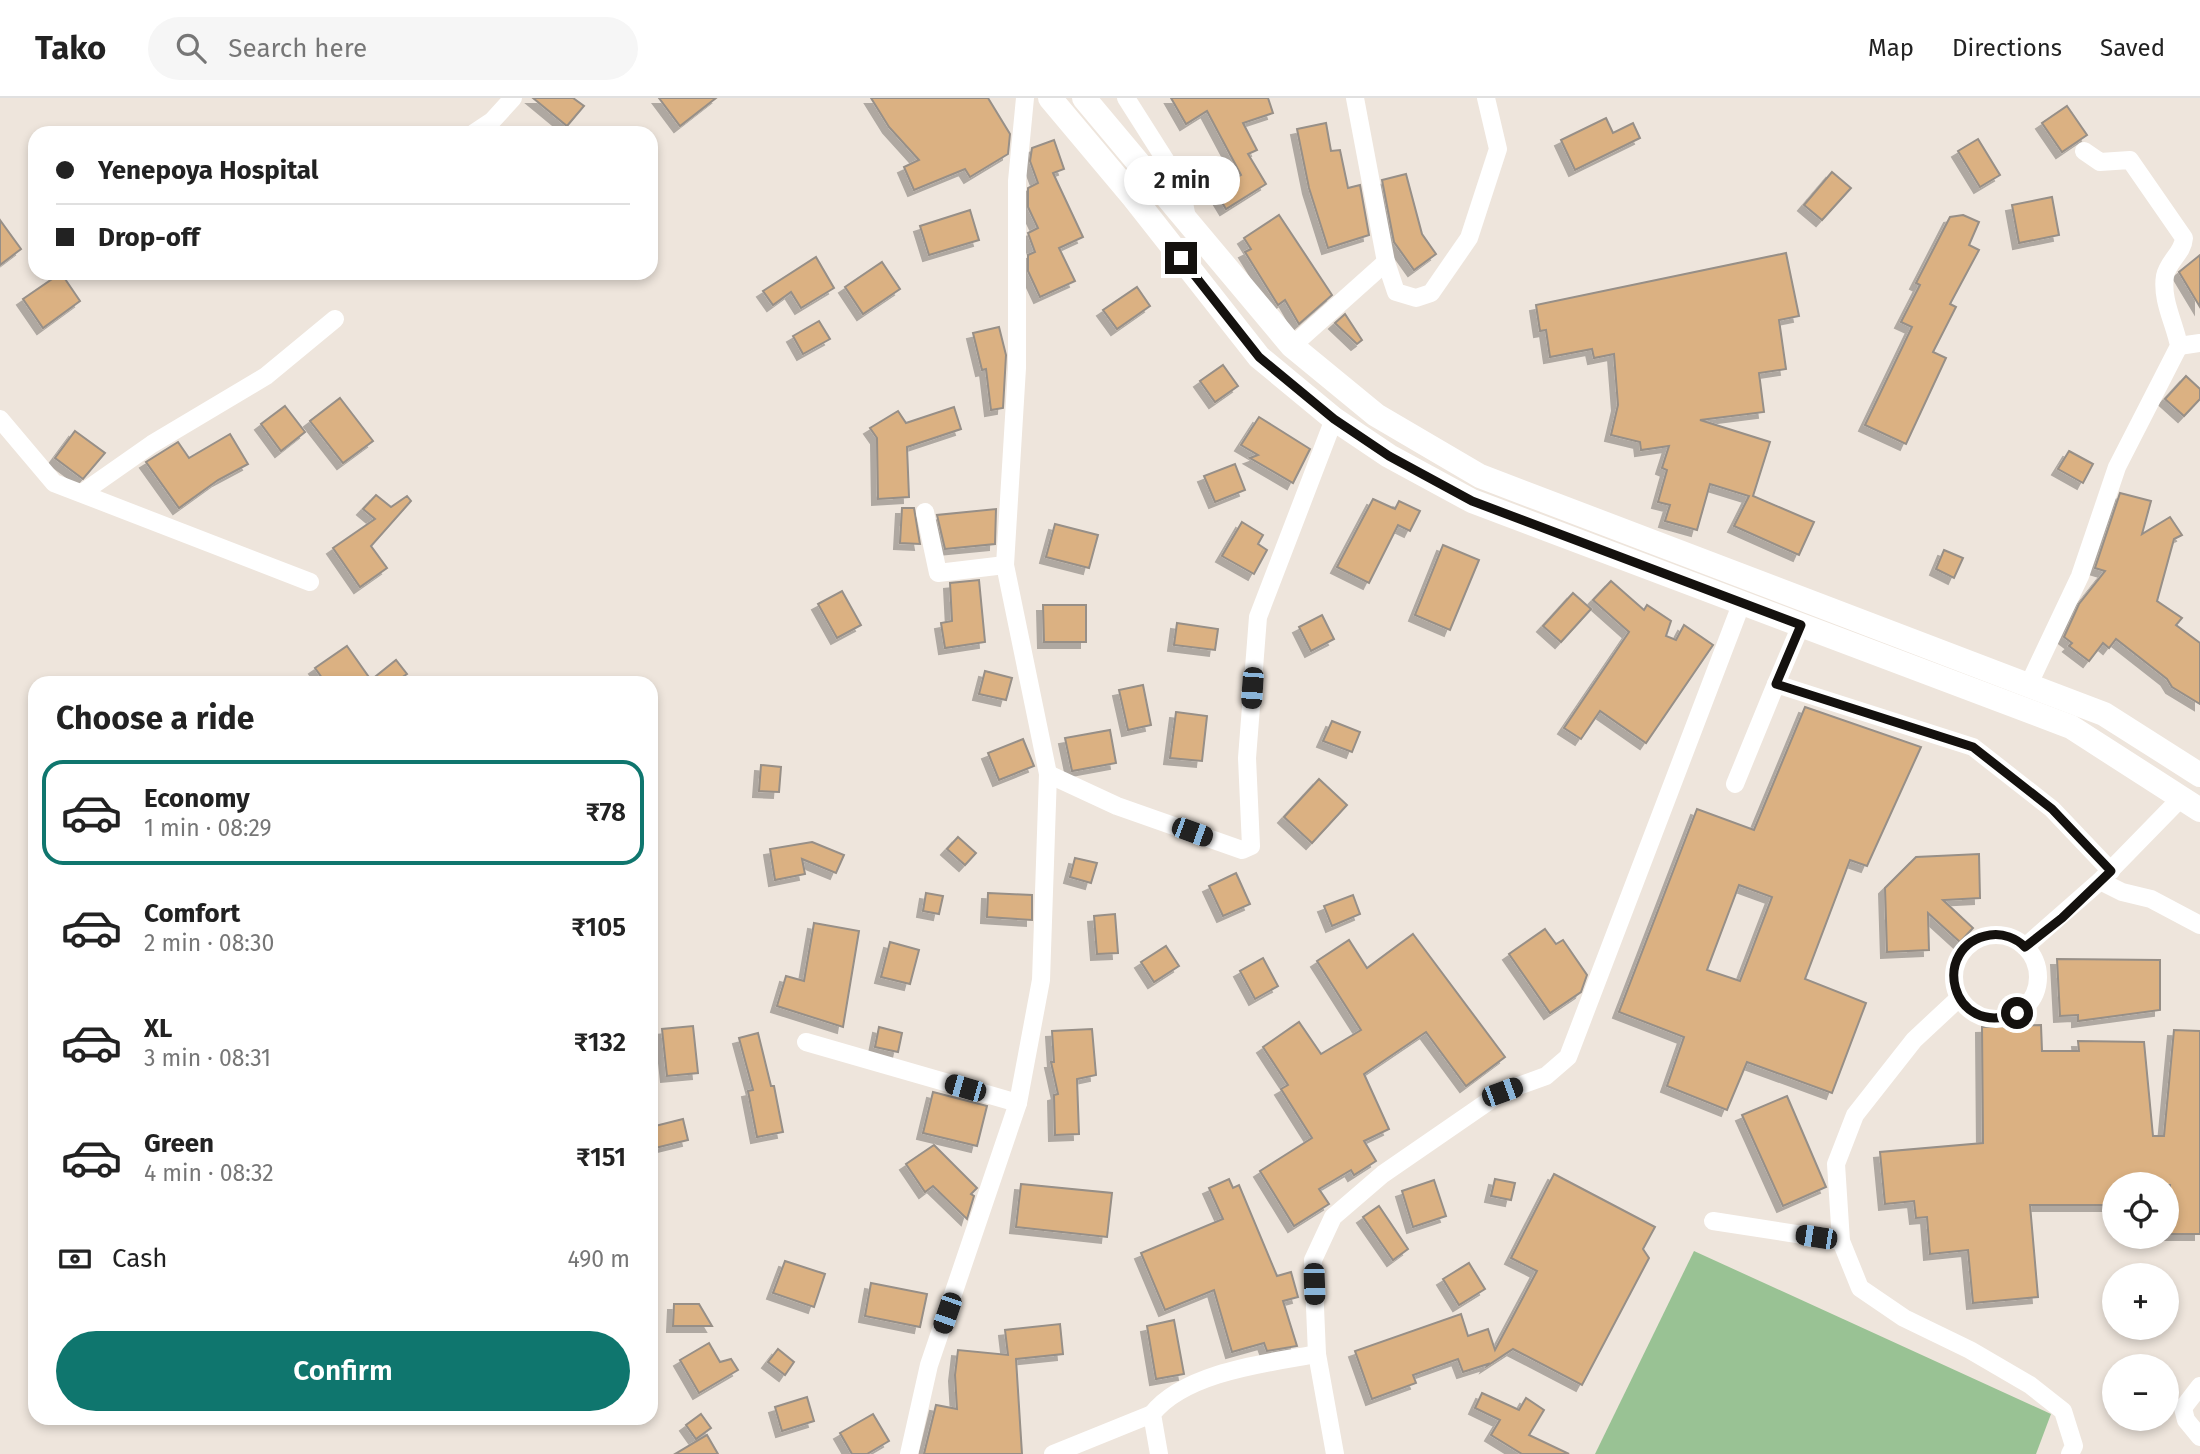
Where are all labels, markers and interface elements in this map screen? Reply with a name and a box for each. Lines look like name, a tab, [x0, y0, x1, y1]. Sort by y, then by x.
search box	[148, 17, 638, 80]
text: Tako	[35, 28, 106, 68]
icon: search	[172, 29, 210, 67]
text: Search here	[228, 33, 367, 64]
text: Map	[1868, 34, 1914, 62]
text: Directions	[1952, 34, 2062, 62]
text: Saved	[2100, 34, 2165, 62]
text: Yenepoya Hospital	[98, 155, 319, 186]
callout: 2 min	[1123, 156, 1239, 206]
text: 2 min	[1154, 166, 1210, 194]
text: Drop-off	[98, 222, 200, 253]
route end	[1165, 242, 1197, 274]
car	[1241, 666, 1264, 710]
text: Choose a ride	[56, 699, 254, 737]
icon: car	[60, 781, 123, 844]
text: Economy	[144, 783, 250, 814]
text: ₹78	[586, 797, 626, 828]
text: 1 min · 08:29	[144, 814, 272, 842]
car	[1169, 815, 1216, 849]
icon: car	[60, 896, 123, 959]
text: Comfort	[144, 898, 240, 929]
text: ₹105	[571, 912, 626, 943]
text: 2 min · 08:30	[144, 929, 274, 957]
route start	[2001, 997, 2033, 1029]
icon: car	[60, 1011, 123, 1074]
text: XL	[144, 1013, 172, 1044]
text: ₹132	[574, 1027, 626, 1058]
text: 3 min · 08:31	[144, 1044, 271, 1072]
car	[942, 1072, 989, 1104]
car	[1479, 1075, 1526, 1109]
icon: car	[60, 1126, 123, 1189]
text: Green	[144, 1128, 214, 1159]
text: ₹151	[576, 1142, 626, 1173]
text: 4 min · 08:32	[144, 1159, 274, 1187]
map controls	[2102, 1172, 2179, 1431]
button: locate	[2102, 1172, 2179, 1249]
car	[1794, 1223, 1839, 1251]
icon: cash	[56, 1240, 94, 1278]
text: Cash	[112, 1243, 168, 1274]
text: 490 m	[568, 1245, 630, 1273]
car	[1303, 1263, 1326, 1305]
button: +	[2102, 1263, 2179, 1340]
car	[931, 1290, 964, 1336]
button: Confirm	[56, 1331, 630, 1411]
button: −	[2102, 1354, 2179, 1431]

